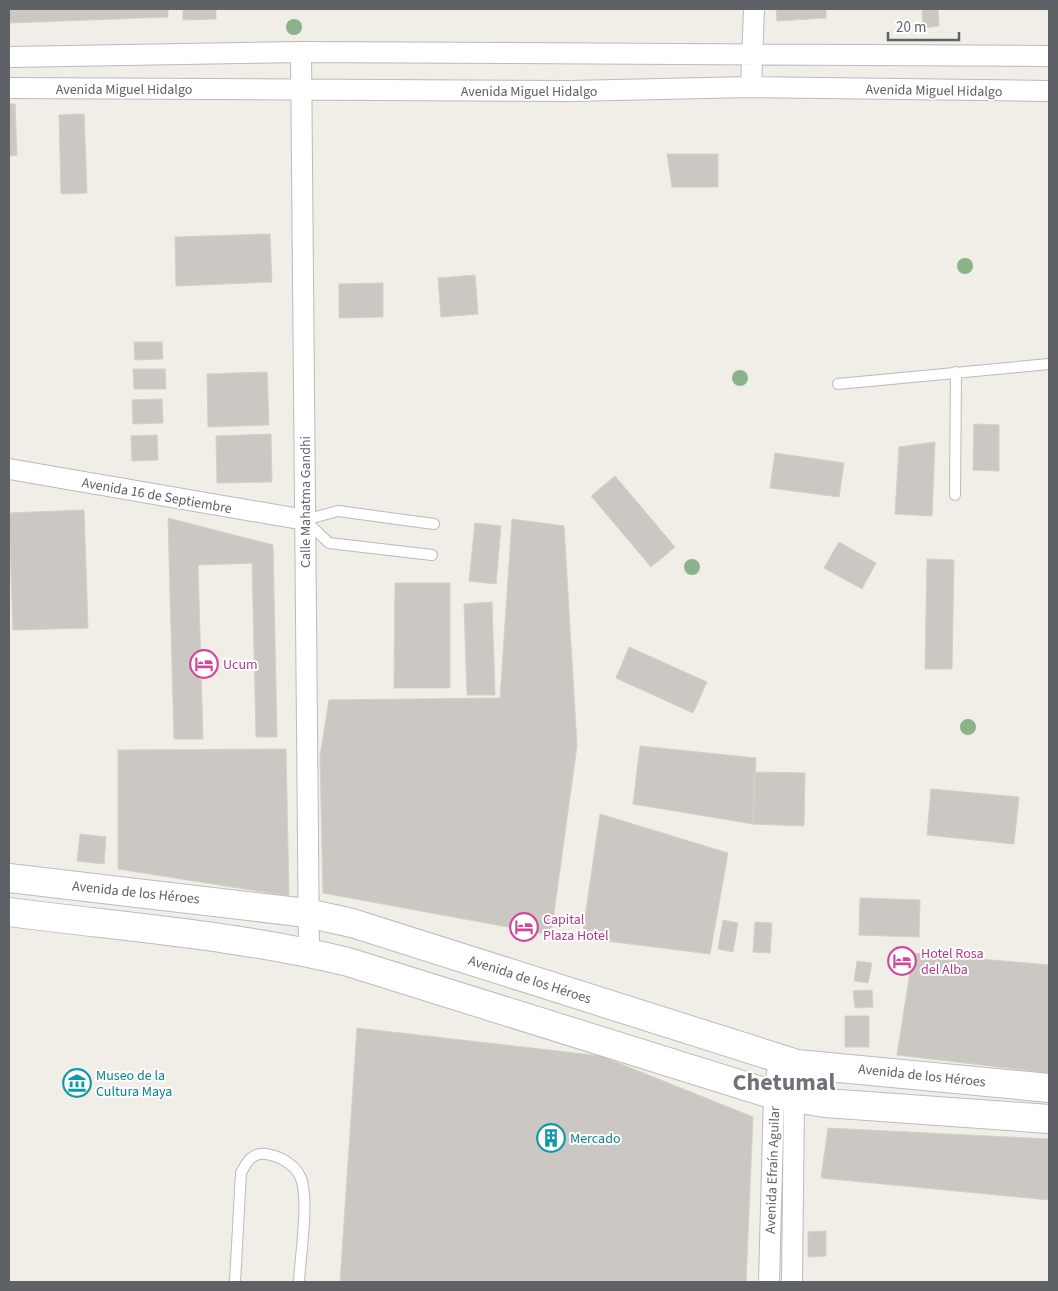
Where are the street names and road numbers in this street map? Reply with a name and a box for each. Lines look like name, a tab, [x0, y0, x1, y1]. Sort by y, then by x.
street label: Avenida Miguel Hidalgo	[56, 80, 192, 100]
street label: Avenida Miguel Hidalgo	[865, 80, 1002, 102]
street label: Avenida Miguel Hidalgo	[461, 82, 597, 102]
street label: Calle Mahatma Gandhi	[296, 436, 316, 568]
street label: Avenida 16 de Septiembre	[80, 473, 233, 519]
street label: Avenida de los Héroes	[71, 876, 201, 910]
street label: Avenida de los Héroes	[466, 951, 594, 1009]
street label: Avenida de los Héroes	[857, 1059, 987, 1093]
street label: Avenida Efraín Aguilar	[761, 1106, 785, 1234]

